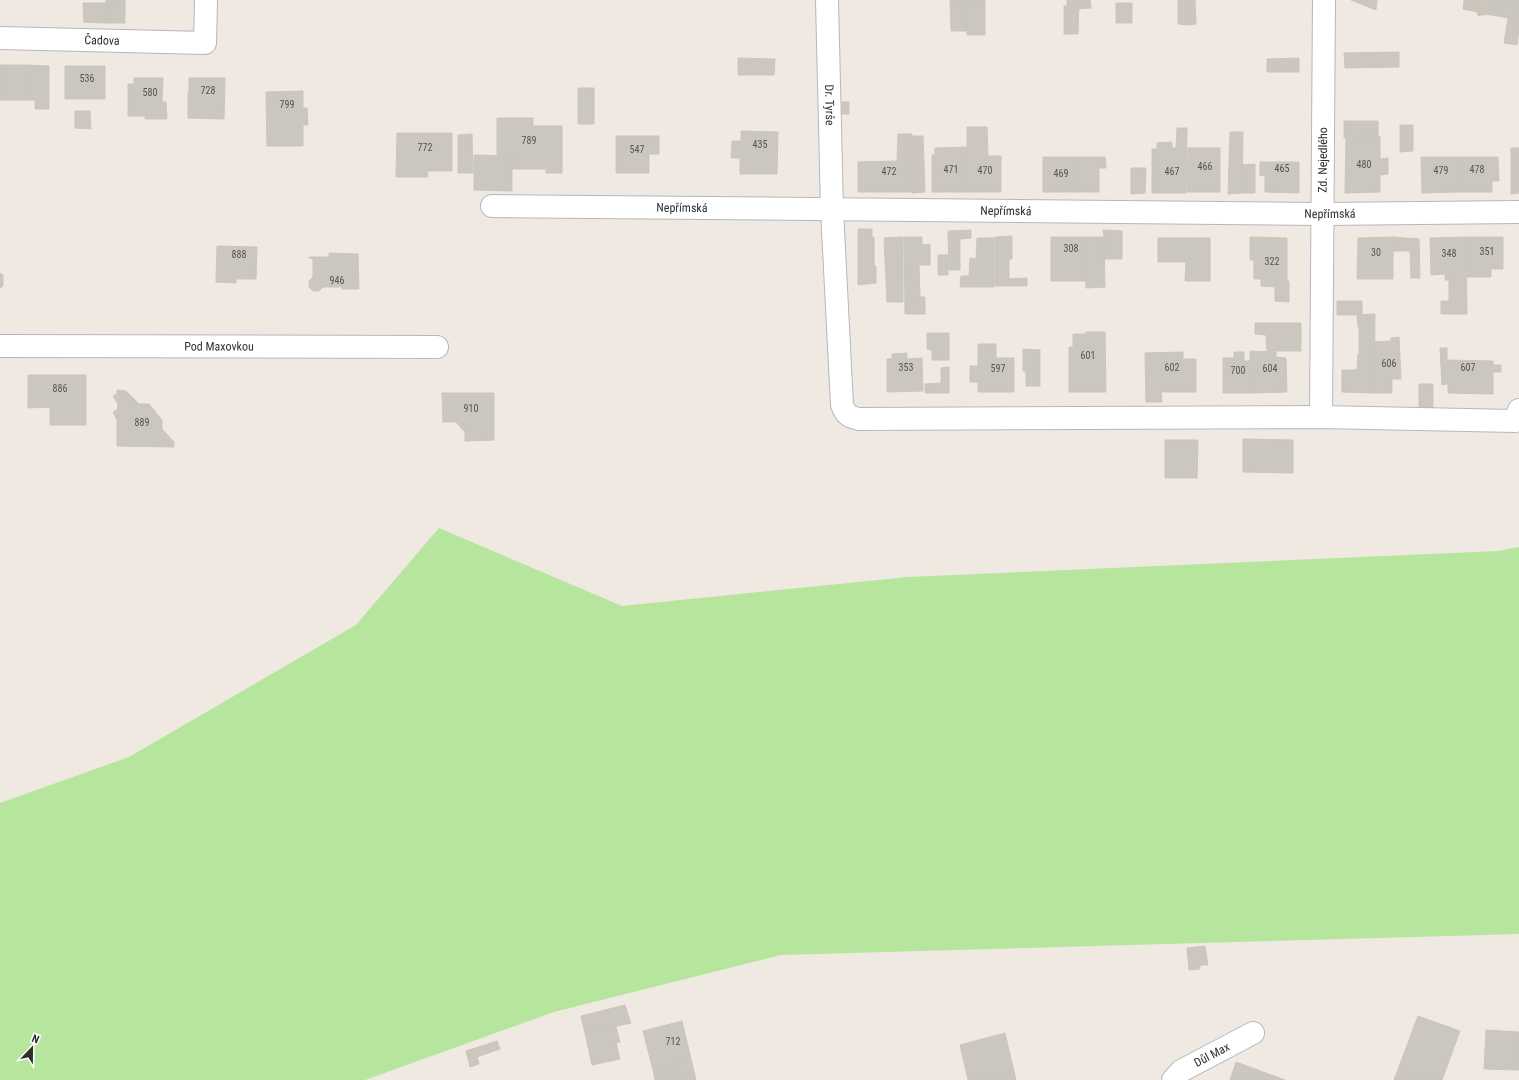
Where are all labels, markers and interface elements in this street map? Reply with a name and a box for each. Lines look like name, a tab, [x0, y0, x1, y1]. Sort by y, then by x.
street label: Čadova	[84, 32, 120, 48]
house number: 536	[80, 73, 94, 84]
street label: Dr. Tyrše	[822, 84, 837, 126]
house number: 728	[201, 85, 215, 96]
house number: 580	[143, 87, 157, 98]
house number: 799	[280, 99, 294, 110]
street label: Zd. Nejedlého	[1316, 127, 1330, 193]
house number: 789	[522, 135, 536, 146]
house number: 435	[753, 139, 767, 150]
house number: 772	[418, 142, 432, 153]
house number: 547	[630, 144, 644, 155]
house number: 480	[1357, 159, 1371, 170]
house number: 466	[1198, 161, 1212, 172]
house number: 465	[1275, 163, 1289, 174]
house number: 471	[944, 164, 958, 175]
house number: 478	[1470, 164, 1484, 175]
house number: 470	[978, 165, 992, 176]
house number: 479	[1434, 165, 1448, 176]
house number: 472	[882, 166, 896, 177]
house number: 467	[1165, 166, 1179, 177]
house number: 469	[1054, 168, 1068, 179]
street label: Nepřímská	[656, 201, 708, 215]
street label: Nepřímská	[980, 204, 1032, 218]
street label: Nepřímská	[1304, 207, 1356, 221]
house number: 308	[1064, 243, 1078, 254]
house number: 351	[1480, 246, 1494, 257]
house number: 30	[1371, 247, 1381, 258]
house number: 348	[1442, 248, 1456, 259]
house number: 888	[232, 249, 246, 260]
house number: 322	[1265, 256, 1279, 267]
house number: 946	[330, 275, 344, 286]
street label: Pod Maxovkou	[184, 339, 254, 354]
house number: 601	[1081, 350, 1095, 361]
house number: 606	[1382, 358, 1396, 369]
house number: 353	[899, 362, 913, 373]
house number: 602	[1165, 362, 1179, 373]
house number: 607	[1461, 362, 1475, 373]
house number: 597	[991, 363, 1005, 374]
house number: 604	[1263, 363, 1277, 374]
house number: 700	[1231, 365, 1245, 376]
house number: 886	[53, 383, 67, 394]
house number: 910	[464, 403, 478, 414]
house number: 889	[135, 417, 149, 428]
north arrow	[12, 1028, 52, 1068]
text: N	[30, 1032, 41, 1047]
house number: 712	[666, 1036, 680, 1047]
street label: Důl Max	[1192, 1040, 1232, 1070]

